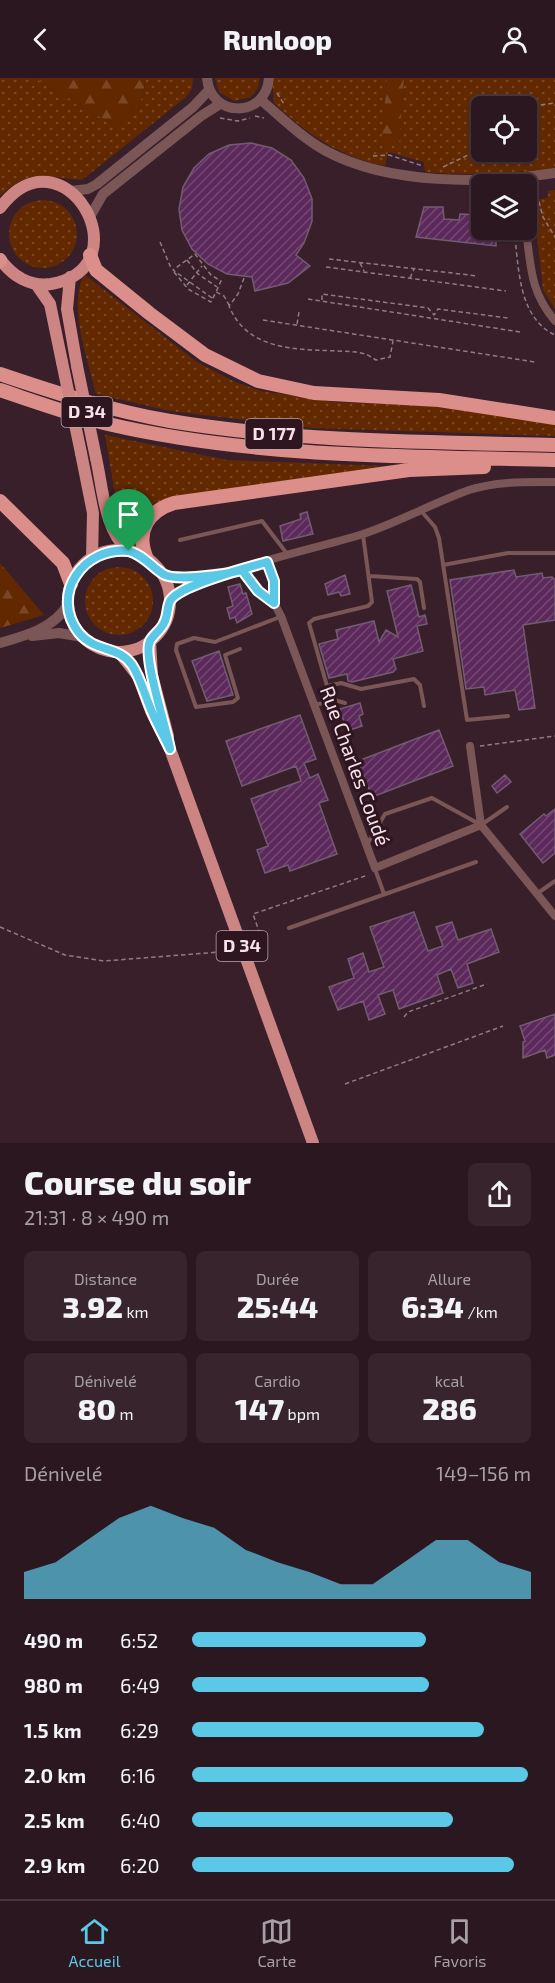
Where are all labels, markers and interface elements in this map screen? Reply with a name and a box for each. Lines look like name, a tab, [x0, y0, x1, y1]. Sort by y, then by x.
icon: back	[24, 23, 57, 56]
text: Runloop	[223, 23, 332, 55]
icon: person	[498, 23, 531, 56]
map controls	[471, 96, 537, 240]
button: locate	[471, 96, 537, 162]
button: layers	[471, 174, 537, 240]
road number: D 34	[62, 397, 112, 427]
road number: D 177	[246, 419, 302, 449]
pin	[103, 489, 154, 551]
icon: arrive	[112, 498, 145, 531]
street label: Rue Charles Coudé	[316, 682, 396, 849]
road number: D 34	[216, 931, 268, 961]
text: Course du soir	[24, 1162, 251, 1202]
button: share	[468, 1163, 531, 1226]
text: 21:31 · 8 × 490 m	[24, 1205, 169, 1229]
text: Distance	[74, 1269, 137, 1288]
text: Durée	[256, 1269, 299, 1288]
text: Allure	[428, 1269, 471, 1288]
text: 3.92	[62, 1288, 123, 1324]
text: 25:44	[237, 1288, 318, 1324]
text: 6:34	[401, 1288, 464, 1324]
text: km	[123, 1302, 149, 1321]
text: /km	[464, 1302, 498, 1321]
text: Dénivelé	[74, 1371, 137, 1390]
text: Cardio	[254, 1371, 301, 1390]
text: kcal	[435, 1371, 464, 1390]
text: 80	[78, 1390, 116, 1426]
text: 147	[235, 1390, 284, 1426]
text: 286	[422, 1390, 477, 1426]
text: m	[116, 1404, 133, 1423]
text: bpm	[284, 1404, 320, 1423]
text: Dénivelé	[24, 1461, 103, 1485]
text: 149–156 m	[436, 1461, 531, 1485]
text: 490 m	[24, 1628, 83, 1652]
text: 6:52	[120, 1628, 158, 1652]
text: 980 m	[24, 1673, 83, 1697]
text: 6:49	[120, 1673, 160, 1697]
text: 1.5 km	[24, 1718, 82, 1742]
text: 6:29	[120, 1718, 159, 1742]
text: 2.0 km	[24, 1763, 86, 1787]
text: 6:16	[120, 1763, 156, 1787]
text: 2.5 km	[24, 1808, 85, 1832]
text: 6:40	[120, 1808, 161, 1832]
text: 2.9 km	[24, 1853, 85, 1877]
text: 6:20	[120, 1853, 159, 1877]
tab: Accueil	[69, 1915, 120, 1970]
tab: Carte	[257, 1915, 296, 1970]
tab: Favoris	[433, 1915, 486, 1970]

